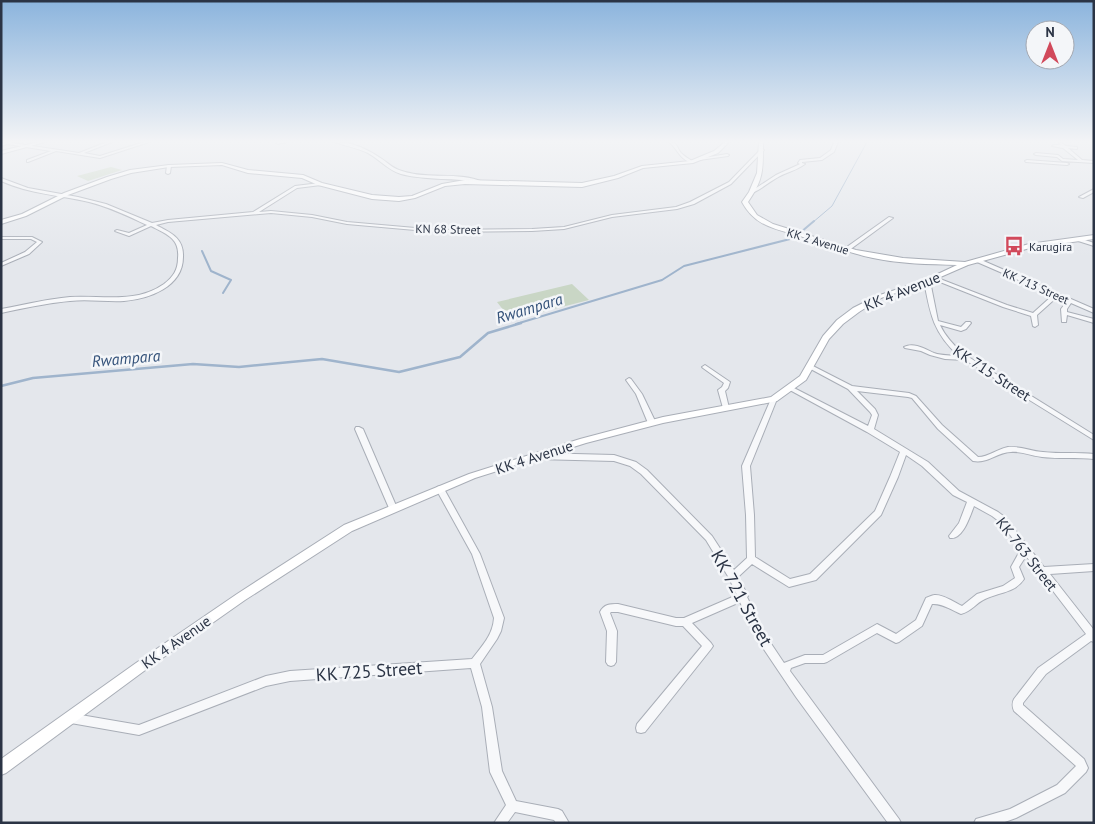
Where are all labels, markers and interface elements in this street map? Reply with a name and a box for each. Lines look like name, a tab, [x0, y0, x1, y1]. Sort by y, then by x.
north arrow	[1025, 20, 1075, 70]
text: N	[1045, 23, 1055, 41]
street label: KN 68 Street	[415, 221, 481, 237]
street label: KK 2 Avenue	[785, 224, 851, 258]
bus stop icon: Karugira	[1003, 235, 1025, 257]
place label: Karugira	[1029, 239, 1072, 254]
street label: KK 713 Street	[1001, 265, 1071, 307]
street label: KK 4 Avenue	[861, 267, 943, 315]
water label: Rwampara	[493, 288, 565, 328]
street label: KK 715 Street	[950, 341, 1034, 405]
water label: Rwampara	[91, 345, 161, 371]
street label: KK 4 Avenue	[493, 436, 575, 478]
street label: KK 763 Street	[992, 513, 1062, 595]
street label: KK 721 Street	[706, 546, 778, 650]
street label: KK 4 Avenue	[138, 611, 214, 673]
street label: KK 725 Street	[315, 656, 423, 686]

